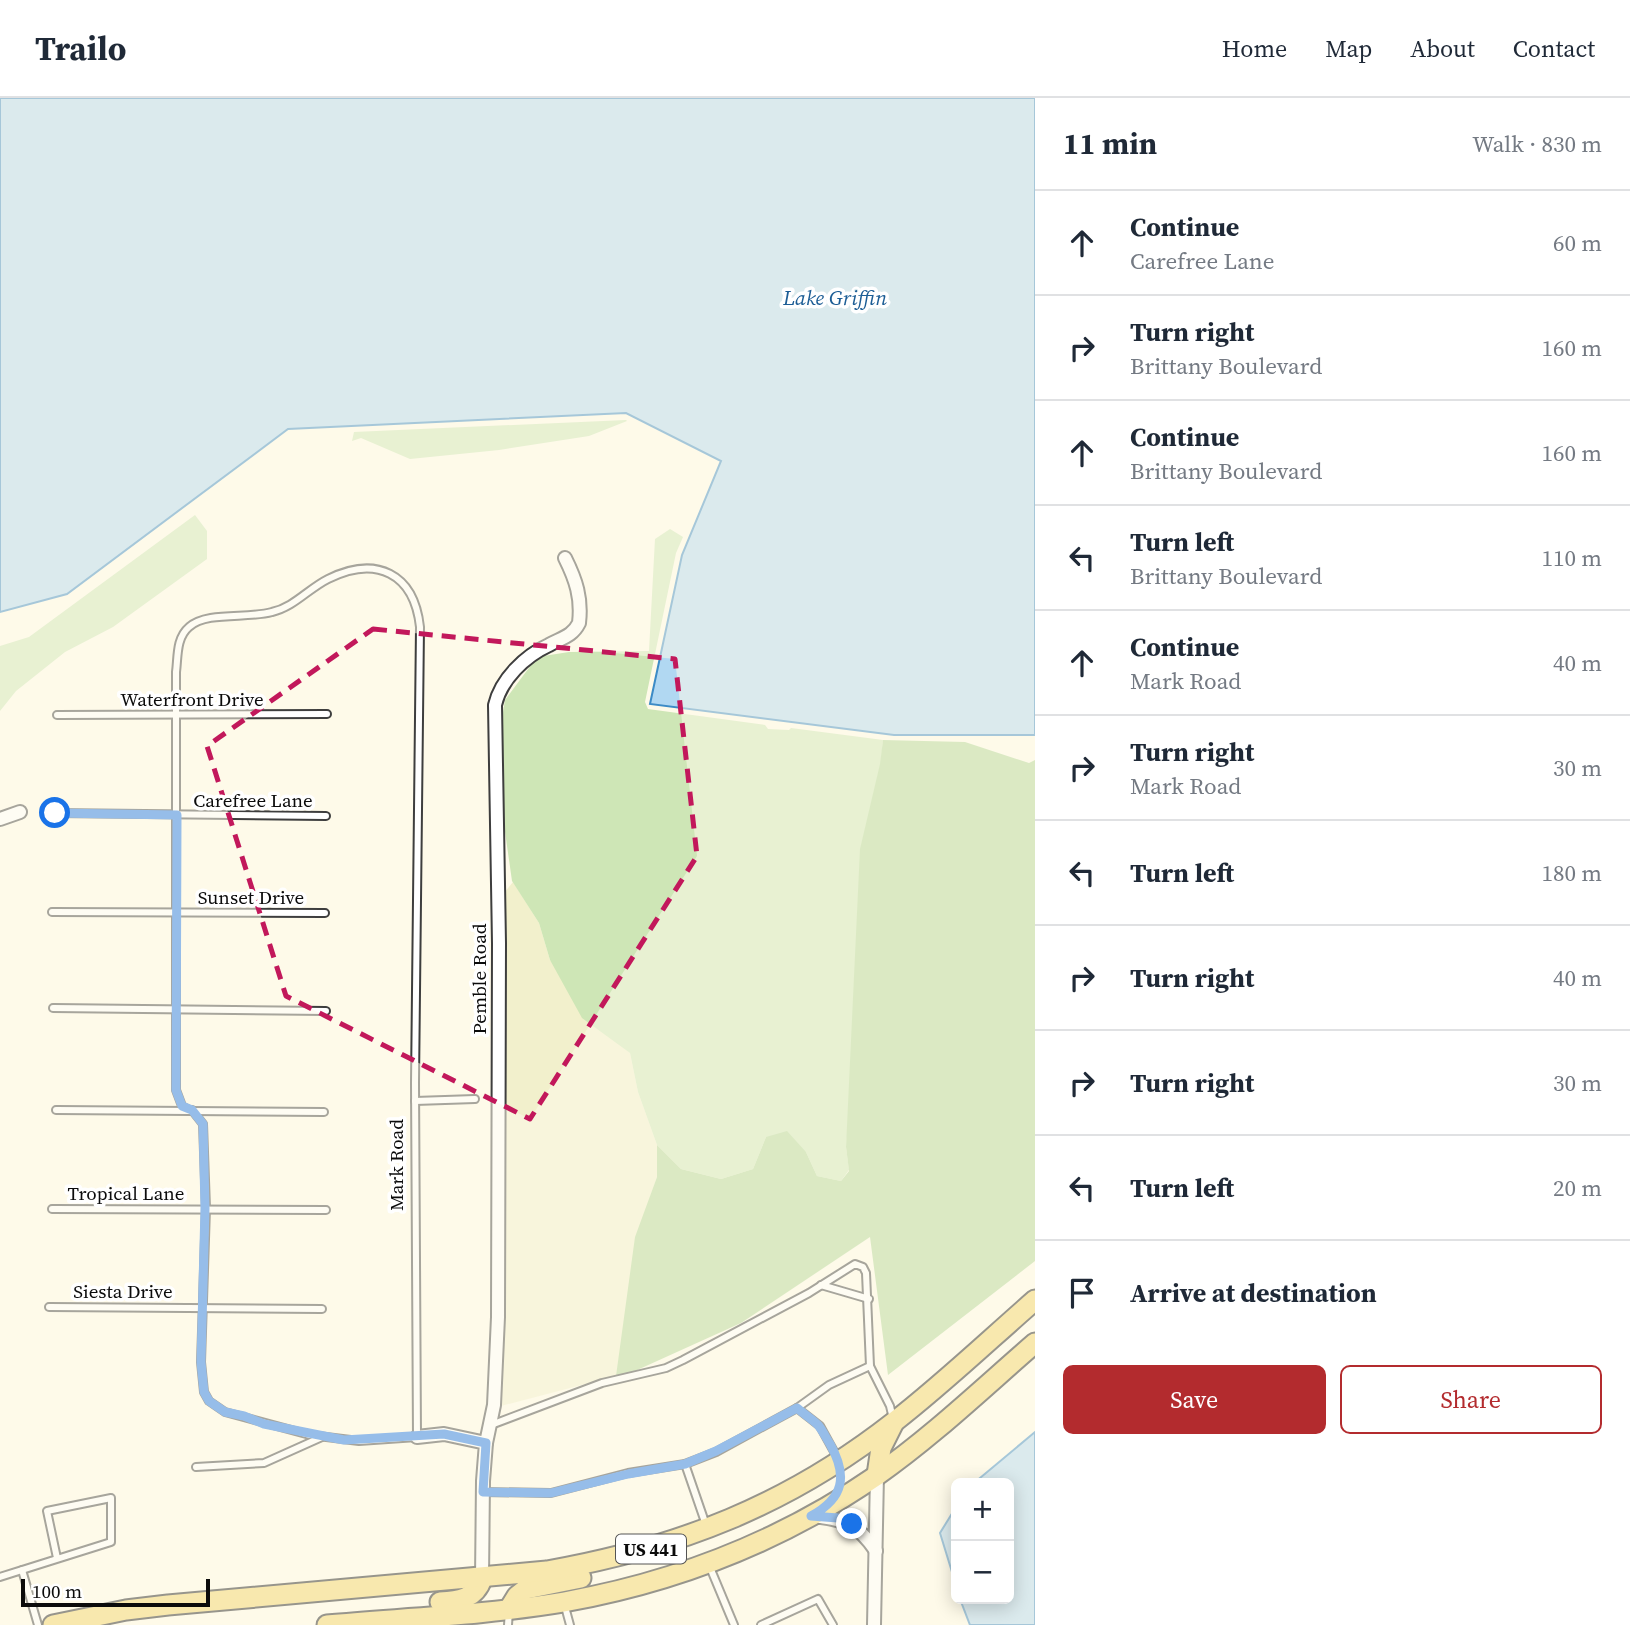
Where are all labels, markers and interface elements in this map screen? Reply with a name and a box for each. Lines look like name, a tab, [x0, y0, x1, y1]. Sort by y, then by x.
text: Trailo	[35, 26, 127, 71]
text: Home	[1222, 32, 1287, 65]
text: Map	[1325, 32, 1372, 65]
text: About	[1410, 32, 1475, 65]
text: Contact	[1513, 32, 1595, 65]
text: 11 min	[1063, 123, 1157, 164]
text: Walk · 830 m	[1472, 128, 1602, 160]
text: Continue	[1130, 209, 1239, 245]
icon: ahead	[1063, 224, 1101, 262]
text: 60 m	[1553, 227, 1602, 259]
text: Carefree Lane	[1130, 245, 1275, 277]
water label: Lake Griffin	[782, 283, 887, 312]
text: Turn right	[1130, 314, 1254, 350]
icon: right	[1063, 329, 1101, 367]
text: 160 m	[1541, 332, 1602, 364]
text: Brittany Boulevard	[1130, 350, 1322, 382]
text: Continue	[1130, 419, 1239, 455]
icon: ahead	[1063, 434, 1101, 472]
text: 160 m	[1541, 437, 1602, 469]
text: Brittany Boulevard	[1130, 455, 1322, 487]
text: Turn left	[1130, 524, 1234, 560]
icon: left	[1063, 539, 1101, 577]
text: 110 m	[1541, 542, 1602, 574]
text: Brittany Boulevard	[1130, 560, 1322, 592]
text: Continue	[1130, 629, 1239, 665]
icon: ahead	[1063, 644, 1101, 682]
text: 40 m	[1553, 647, 1602, 679]
text: Mark Road	[1130, 665, 1241, 697]
street label: Waterfront Drive	[120, 686, 264, 712]
text: Turn right	[1130, 734, 1254, 770]
icon: right	[1063, 749, 1101, 787]
text: 30 m	[1553, 752, 1602, 784]
text: Mark Road	[1130, 770, 1241, 802]
street label: Carefree Lane	[193, 787, 313, 813]
route start	[39, 797, 70, 828]
icon: left	[1063, 854, 1101, 892]
text: Turn left	[1130, 855, 1234, 891]
text: 180 m	[1541, 857, 1602, 889]
street label: Sunset Drive	[198, 884, 304, 910]
street label: Pemble Road	[466, 923, 492, 1035]
icon: right	[1063, 959, 1101, 997]
text: Turn right	[1130, 960, 1254, 996]
text: 40 m	[1553, 962, 1602, 994]
icon: right	[1063, 1064, 1101, 1102]
text: Turn right	[1130, 1065, 1254, 1101]
text: 30 m	[1553, 1067, 1602, 1099]
street label: Mark Road	[383, 1119, 409, 1211]
icon: left	[1063, 1169, 1101, 1207]
text: Turn left	[1130, 1170, 1234, 1206]
text: 20 m	[1553, 1172, 1602, 1204]
street label: Tropical Lane	[68, 1180, 184, 1206]
icon: arrive	[1063, 1274, 1101, 1312]
text: Arrive at destination	[1130, 1275, 1377, 1311]
street label: Siesta Drive	[73, 1278, 173, 1304]
button: Save	[1063, 1365, 1326, 1434]
button: Share	[1340, 1365, 1602, 1434]
map controls	[951, 1478, 1014, 1604]
button: +	[951, 1478, 1014, 1541]
route end	[836, 1508, 867, 1539]
road number: US 441	[616, 1534, 686, 1564]
button: −	[951, 1541, 1014, 1604]
scale bar	[21, 1576, 210, 1608]
text: 100 m	[32, 1578, 82, 1604]

